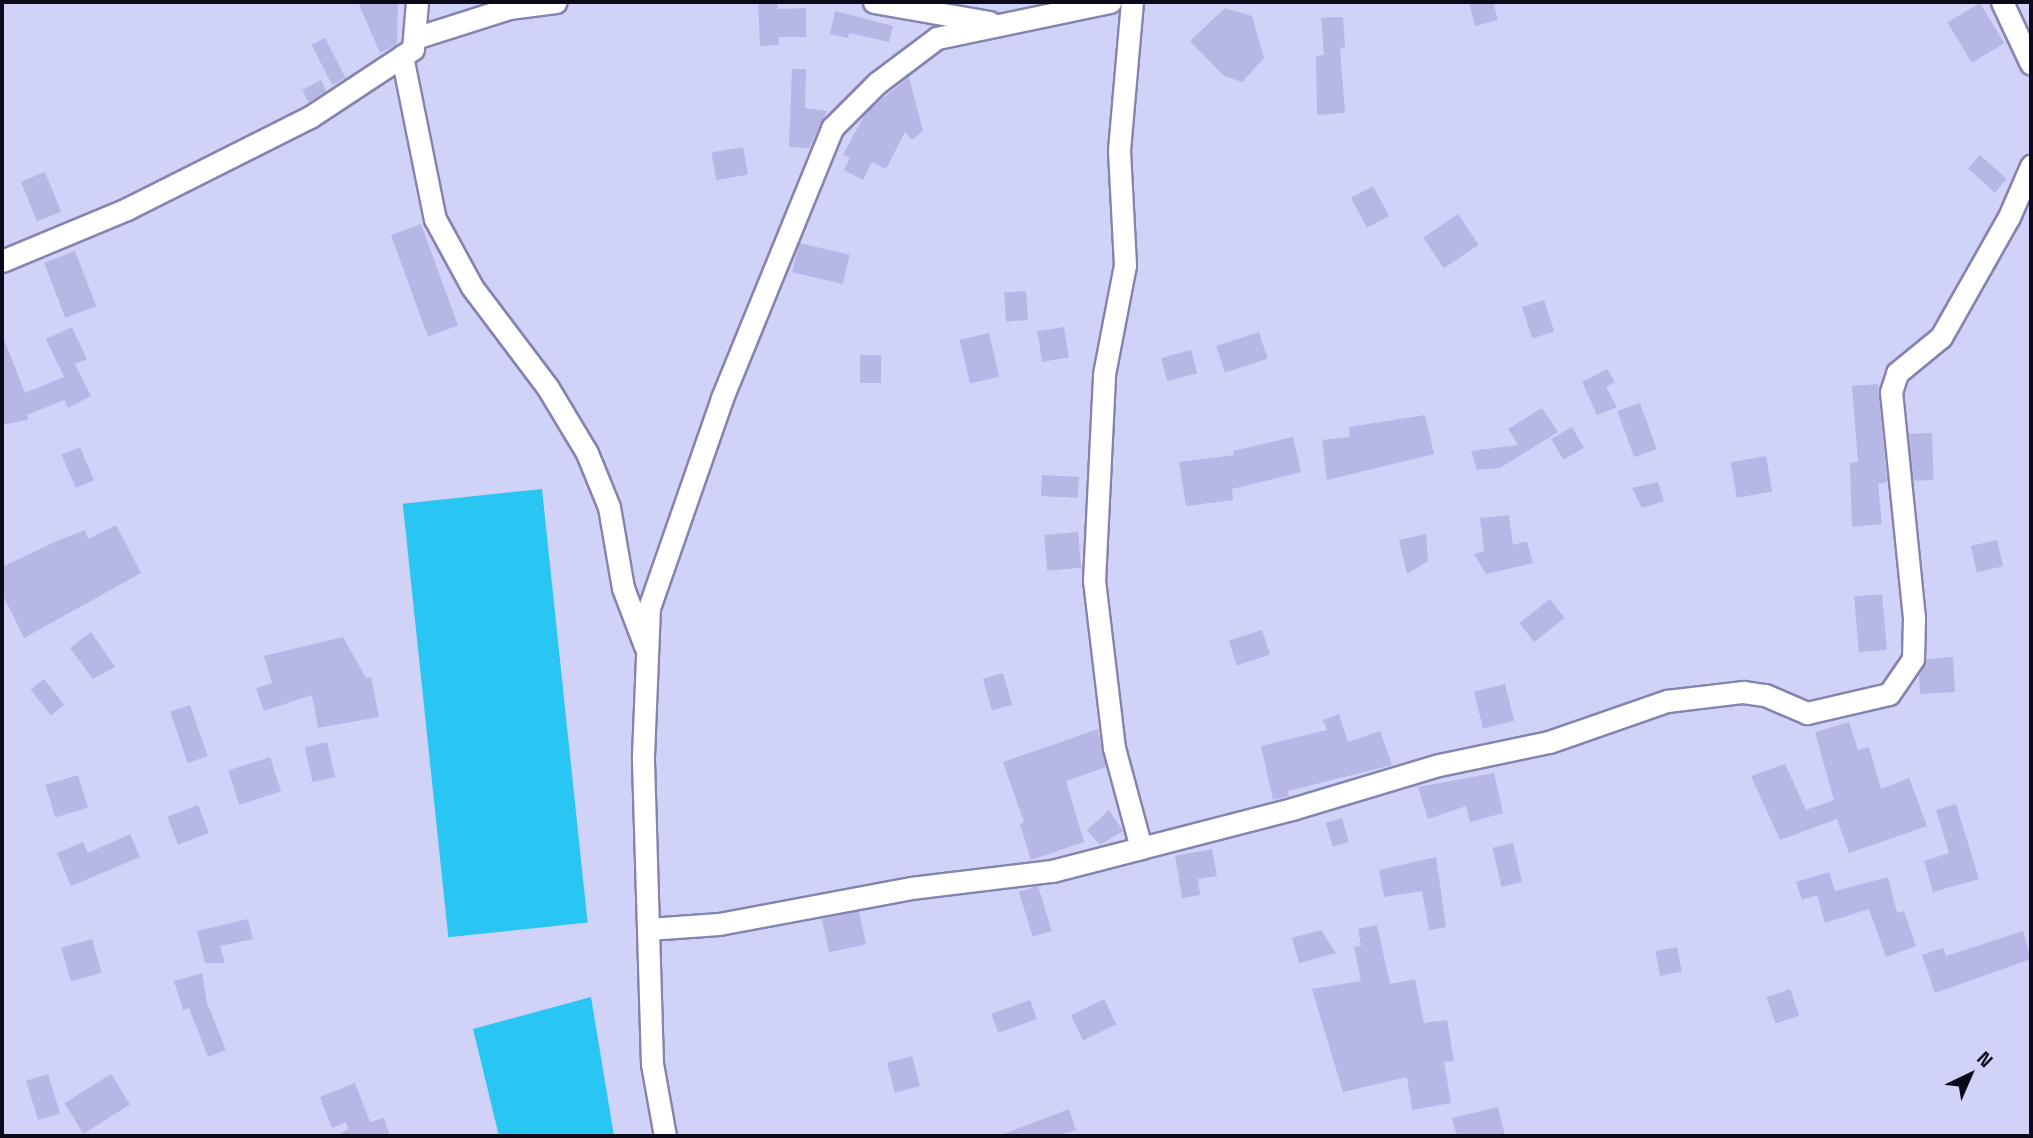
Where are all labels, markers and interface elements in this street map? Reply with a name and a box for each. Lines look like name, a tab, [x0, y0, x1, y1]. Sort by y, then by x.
north arrow	[1935, 1040, 2005, 1110]
text: N	[1972, 1046, 1998, 1073]

